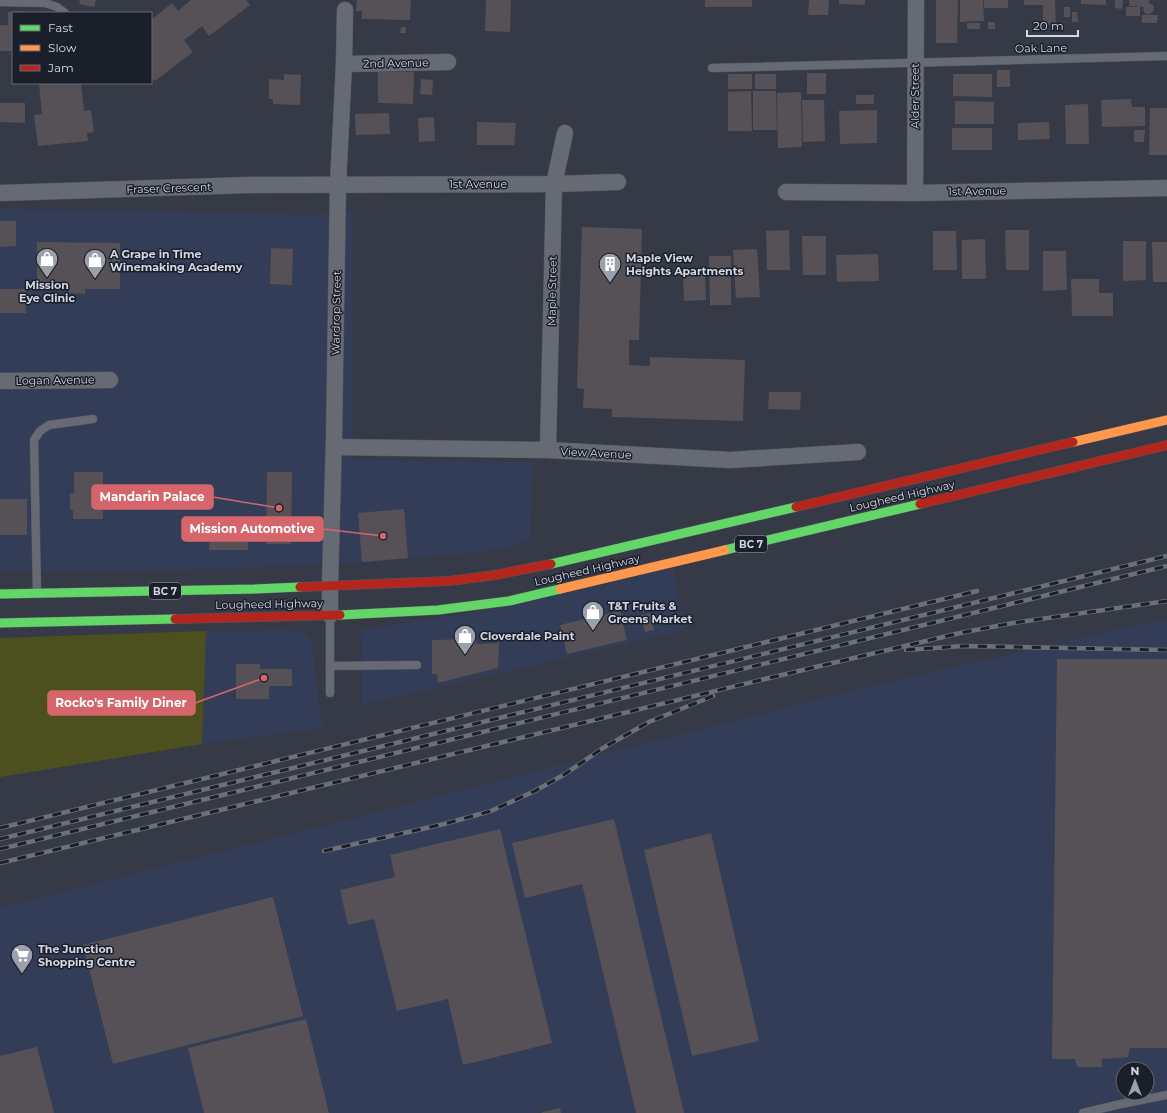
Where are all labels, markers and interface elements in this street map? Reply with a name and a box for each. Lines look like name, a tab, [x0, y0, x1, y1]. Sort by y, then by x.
legend	[12, 12, 152, 84]
scale bar	[1027, 12, 1078, 38]
text: 20 m	[1033, 18, 1064, 33]
text: Fast	[48, 20, 73, 35]
text: Slow	[48, 40, 77, 55]
street label: Oak Lane	[1015, 41, 1068, 55]
street label: 2nd Avenue	[363, 55, 429, 71]
text: Jam	[47, 60, 74, 75]
street label: Alder Street	[908, 63, 922, 129]
street label: 1st Avenue	[449, 177, 507, 191]
street label: Fraser Crescent	[126, 179, 212, 196]
street label: 1st Avenue	[948, 183, 1007, 199]
shop icon: Mission Eye Clinic	[34, 246, 60, 279]
shop icon: A Grape in Time Winemaking Academy	[82, 247, 108, 280]
place label: A Grape in Time Winemaking Academy	[109, 247, 243, 274]
building icon: Maple View Heights Apartments	[597, 251, 623, 284]
place label: Maple View Heights Apartments	[626, 251, 743, 278]
street label: Maple Street	[544, 255, 560, 326]
street label: Wardrop Street	[328, 270, 344, 355]
place label: Mission Eye Clinic	[19, 278, 75, 305]
street label: Logan Avenue	[15, 372, 95, 388]
street label: View Avenue	[560, 444, 632, 462]
street label: Lougheed Highway	[848, 477, 956, 515]
callout: Mandarin Palace	[92, 485, 213, 509]
text: Mandarin Palace	[100, 489, 205, 504]
callout: Mission Automotive	[182, 517, 323, 541]
text: Mission Automotive	[189, 521, 315, 536]
road number: BC 7	[735, 536, 767, 552]
street label: Lougheed Highway	[533, 551, 641, 589]
road number: BC 7	[149, 583, 181, 599]
street label: Lougheed Highway	[215, 596, 323, 612]
shop icon: T&T Fruits & Greens Market	[580, 599, 606, 632]
place label: T&T Fruits & Greens Market	[608, 599, 692, 626]
shop icon: Cloverdale Paint	[452, 623, 478, 656]
place label: Cloverdale Paint	[480, 629, 575, 643]
callout: Rocko's Family Diner	[48, 691, 195, 715]
text: Rocko's Family Diner	[55, 695, 187, 710]
supermarket icon: The Junction Shopping Centre	[9, 942, 35, 975]
place label: The Junction Shopping Centre	[38, 942, 136, 969]
north arrow	[1115, 1061, 1155, 1101]
text: N	[1131, 1064, 1139, 1078]

